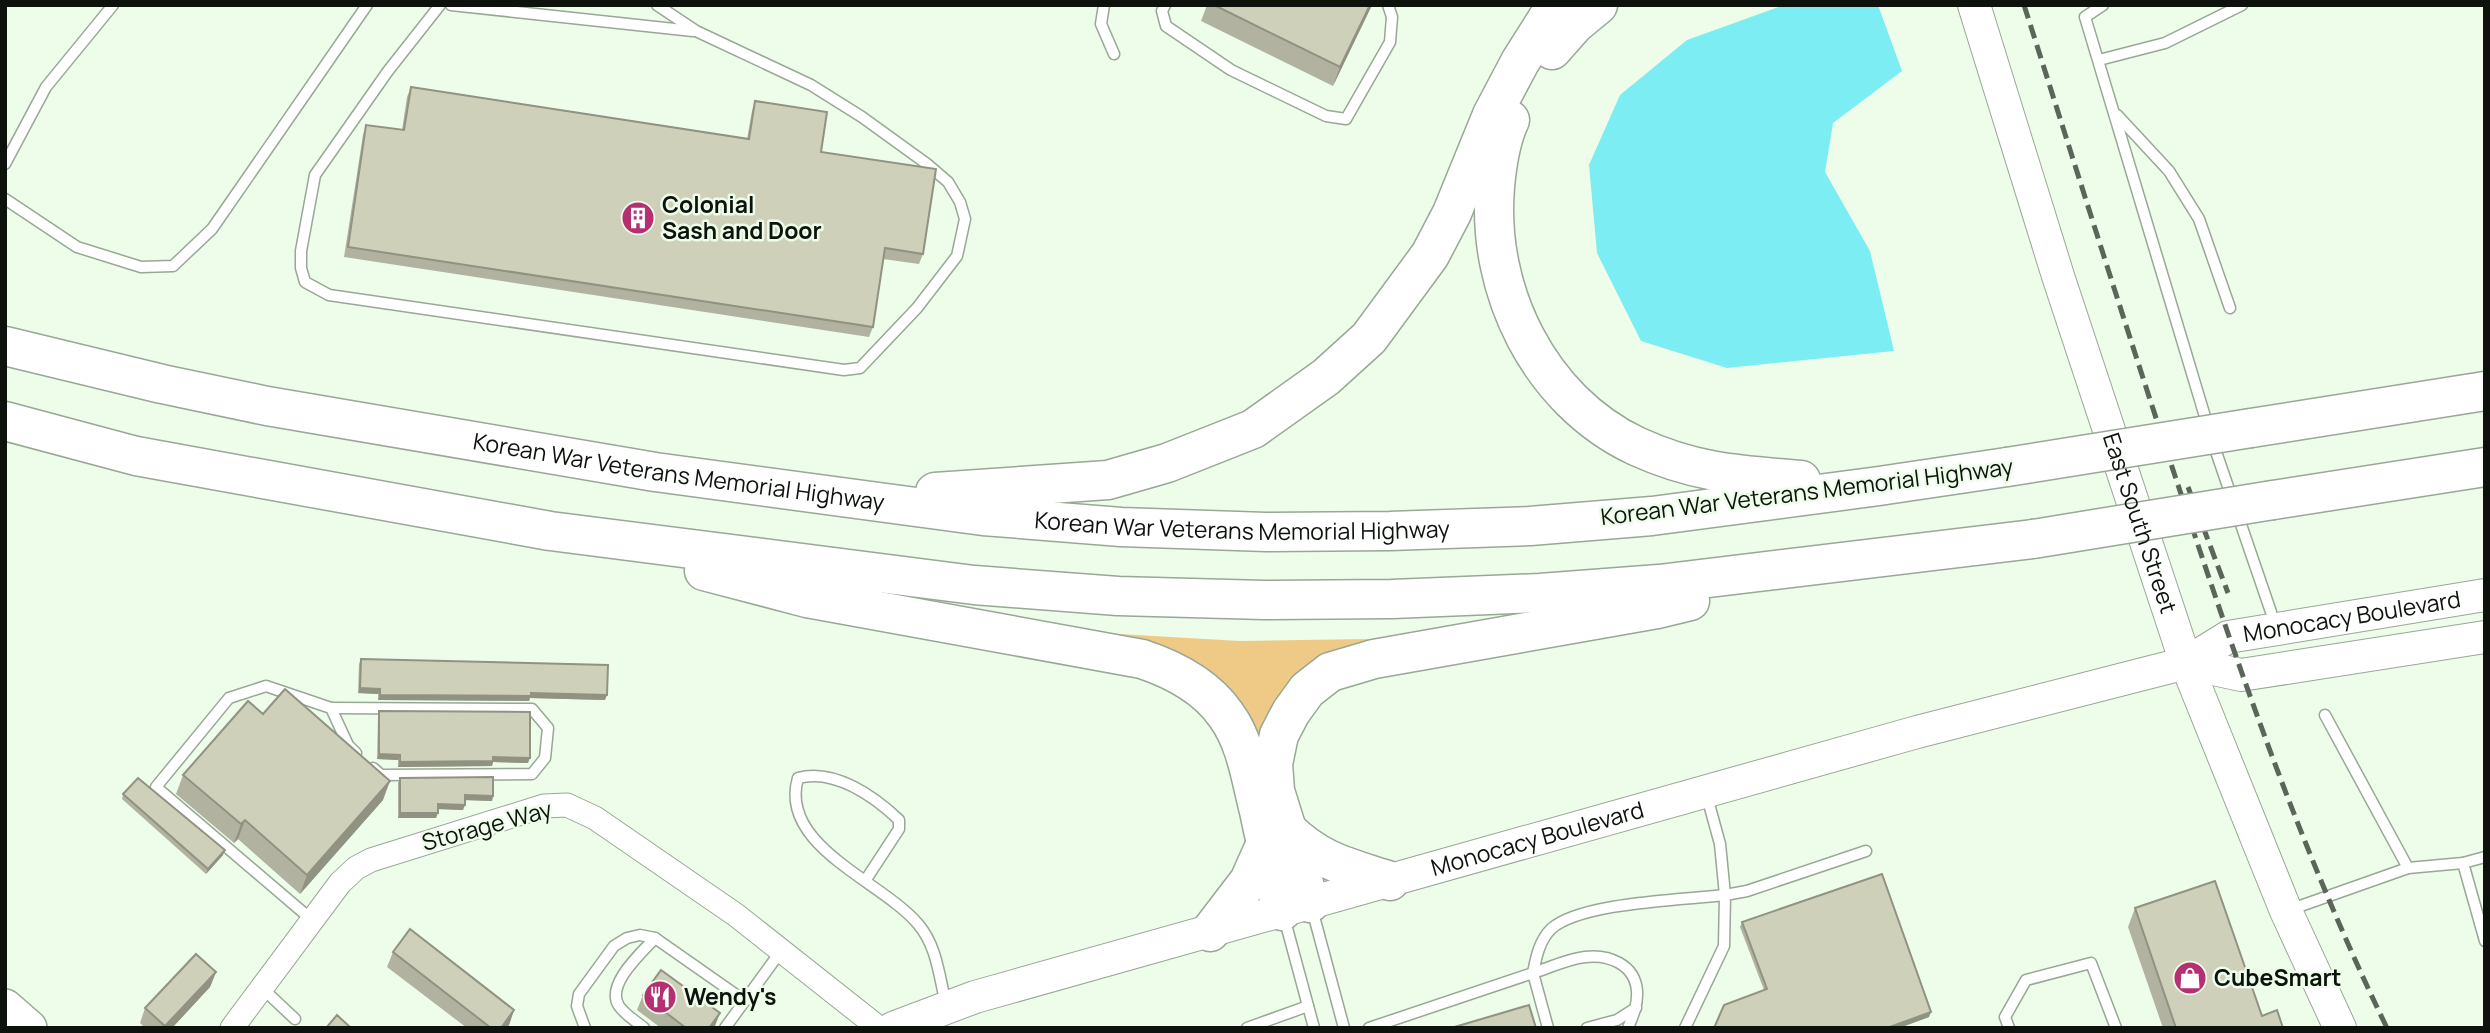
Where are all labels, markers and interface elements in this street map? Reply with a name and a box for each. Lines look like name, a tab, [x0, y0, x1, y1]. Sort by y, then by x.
place label: Colonial Sash and Door	[662, 188, 822, 246]
building icon: Colonial Sash and Door	[619, 199, 657, 237]
street label: Korean War Veterans Memorial Highway	[471, 424, 887, 518]
street label: East South Street	[2096, 428, 2185, 617]
street label: Korean War Veterans Memorial Highway	[1599, 450, 2015, 532]
street label: Korean War Veterans Memorial Highway	[1034, 503, 1450, 547]
street label: Monocacy Boulevard	[2241, 582, 2463, 649]
street label: Storage Way	[418, 792, 555, 858]
street label: Monocacy Boulevard	[1427, 793, 1647, 883]
shop icon: CubeSmart	[2171, 959, 2209, 997]
place label: CubeSmart	[2214, 961, 2342, 993]
restaurant icon: Wendy's	[641, 978, 679, 1016]
place label: Wendy's	[684, 980, 776, 1012]

